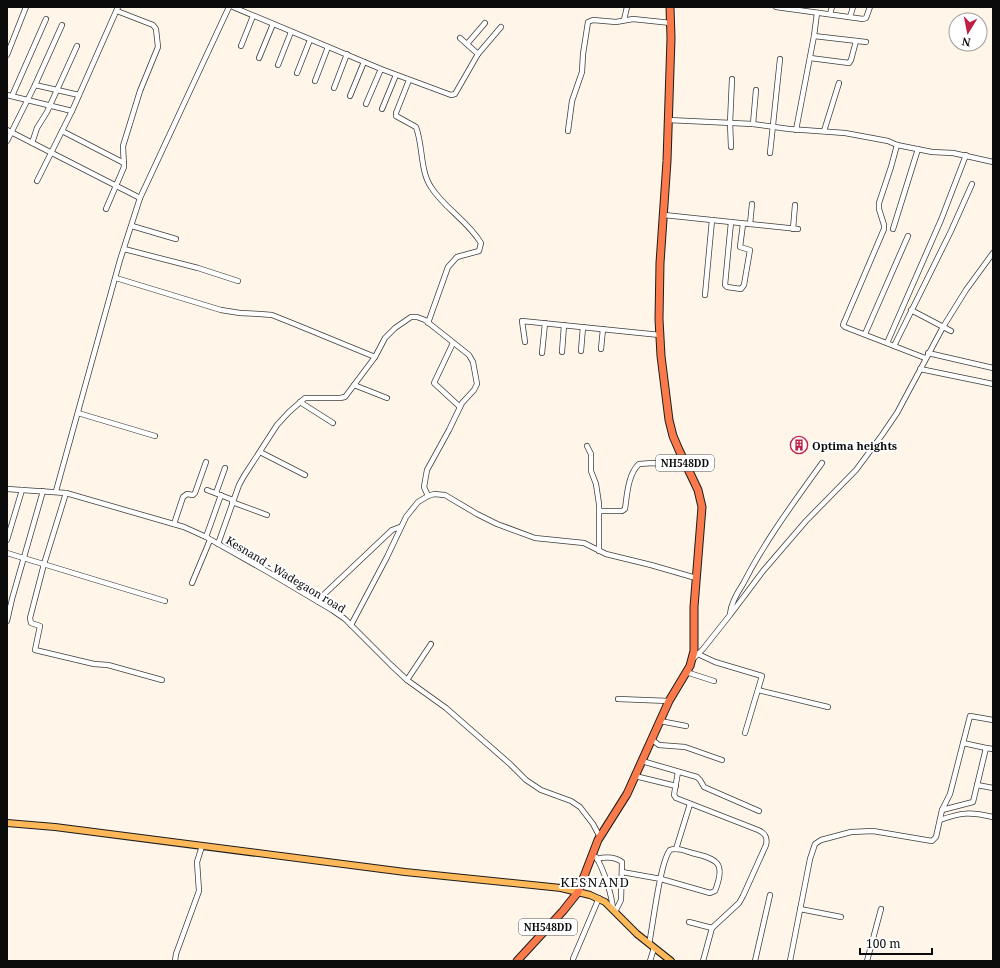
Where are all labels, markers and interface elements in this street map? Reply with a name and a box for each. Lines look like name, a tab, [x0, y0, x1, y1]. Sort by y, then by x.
north arrow	[948, 12, 988, 52]
text: N	[960, 34, 972, 50]
building icon: Optima heights	[789, 435, 809, 455]
place label: Optima heights	[812, 438, 897, 453]
road number: NH548DD	[656, 455, 714, 471]
street label: Kesnand - Wadegaon road	[223, 532, 349, 616]
district label: KESNAND	[560, 873, 630, 891]
road number: NH548DD	[519, 919, 577, 935]
scale bar	[860, 930, 932, 956]
text: 100 m	[866, 935, 901, 952]

